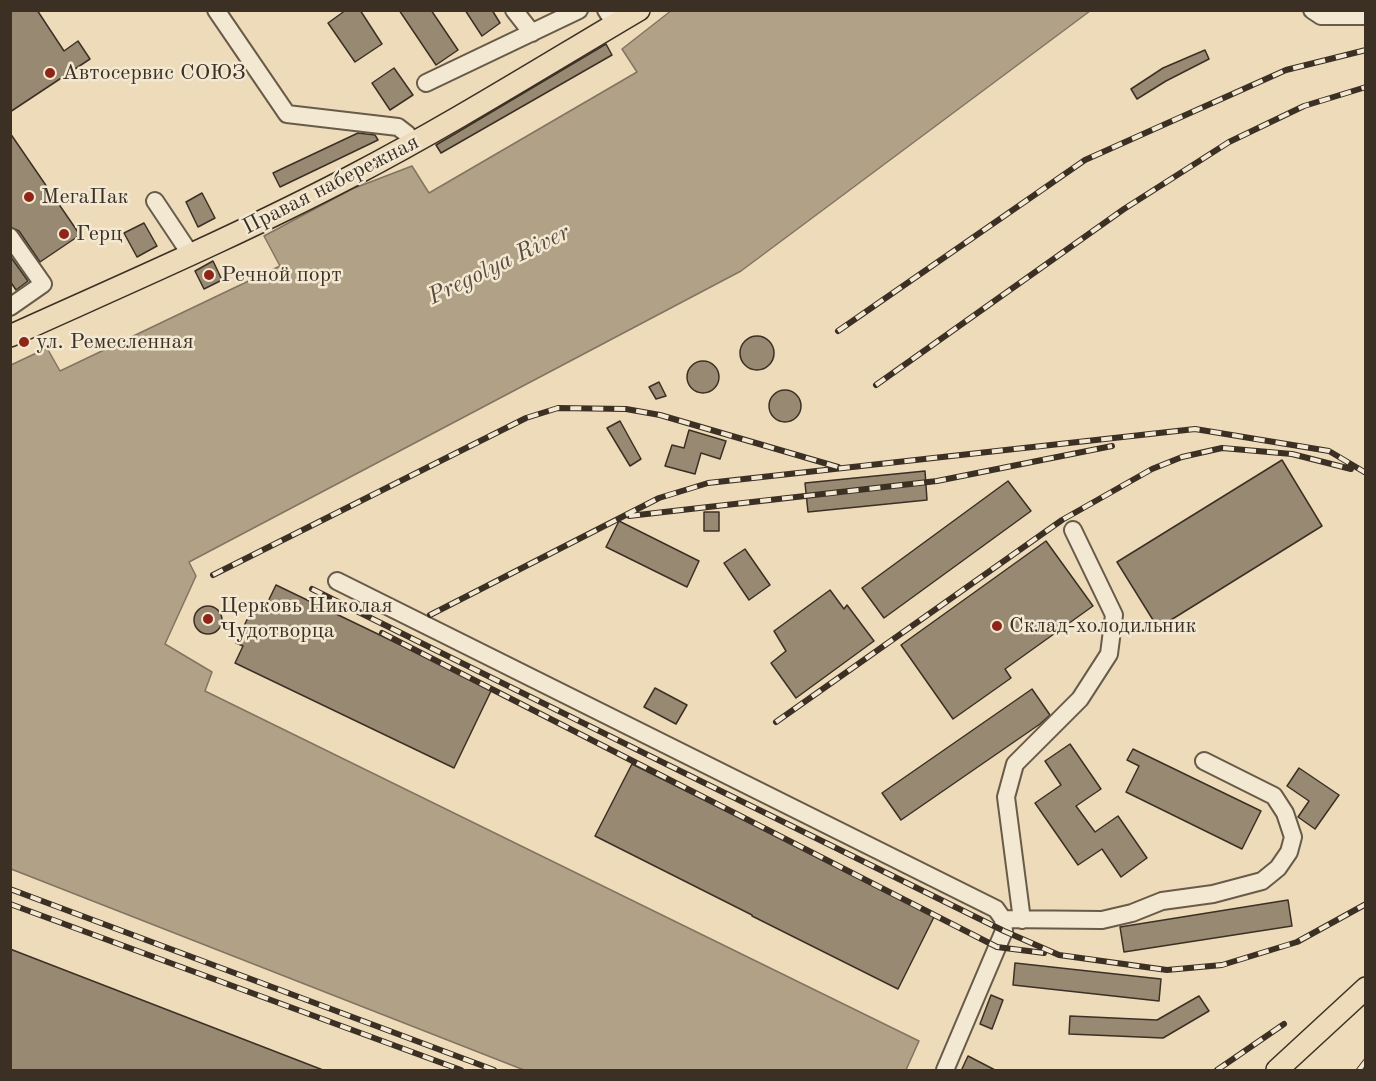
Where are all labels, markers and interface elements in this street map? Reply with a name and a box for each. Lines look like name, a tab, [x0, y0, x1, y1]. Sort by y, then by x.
place label: Автосервис СОЮЗ	[62, 60, 246, 86]
marker: Автосервис СОЮЗ	[43, 66, 57, 80]
street label: Правая набережная	[238, 129, 424, 241]
place label: МегаПак	[41, 184, 129, 210]
marker: МегаПак	[22, 190, 36, 204]
water label: Pregolya River	[423, 218, 575, 312]
place label: Герц	[76, 221, 122, 247]
marker: Герц	[57, 227, 71, 241]
place label: Речной порт	[221, 262, 342, 288]
marker: Речной порт	[202, 268, 216, 282]
place label: ул. Ремесленная	[36, 329, 194, 355]
marker: ул. Ремесленная	[17, 335, 31, 349]
place label: Церковь Николая Чудотворца	[220, 593, 393, 644]
marker: Церковь Николая Чудотворца	[201, 612, 215, 626]
place label: Склад-холодильник	[1009, 613, 1197, 639]
marker: Склад-холодильник	[990, 619, 1004, 633]

